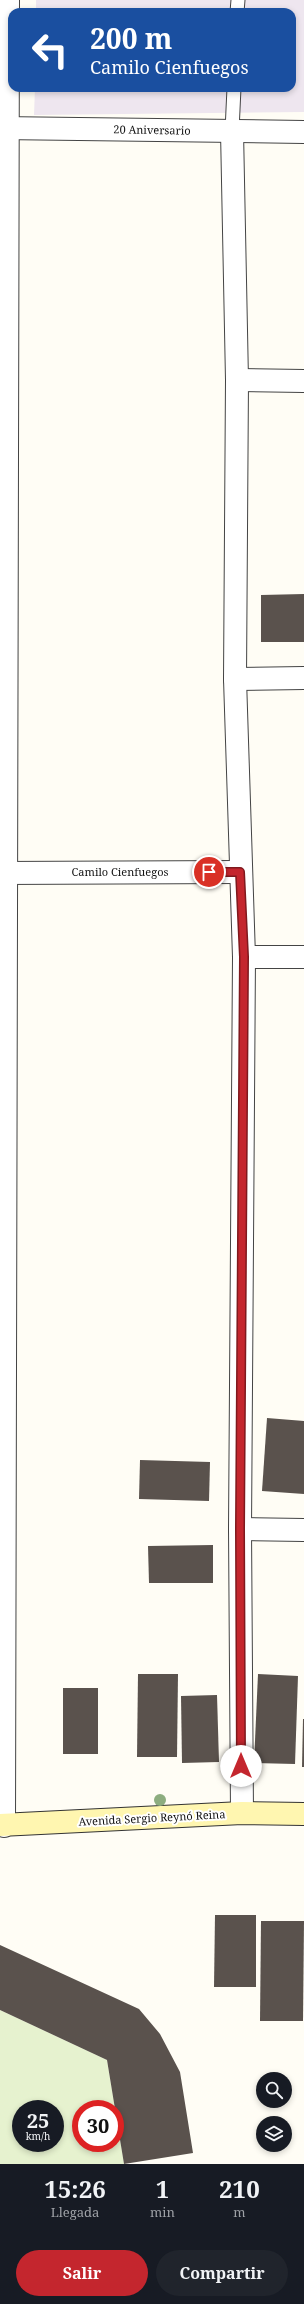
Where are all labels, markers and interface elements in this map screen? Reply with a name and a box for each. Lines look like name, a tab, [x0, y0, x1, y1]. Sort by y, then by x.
text: 200 m	[90, 19, 172, 57]
icon: left	[24, 24, 76, 76]
text: Camilo Cienfuegos	[90, 55, 249, 79]
street label: 20 Aniversario	[113, 121, 191, 138]
pin	[192, 855, 226, 889]
icon: arrive	[198, 861, 220, 883]
street label: Camilo Cienfuegos	[72, 864, 168, 879]
position arrow	[220, 1745, 262, 1787]
street label: Avenida Sergio Reynó Reina	[78, 1806, 226, 1829]
map controls	[256, 2072, 292, 2152]
button: search	[256, 2072, 292, 2108]
speed limit sign: 30	[72, 2100, 124, 2152]
text: 25	[27, 2107, 49, 2134]
button: layers	[256, 2116, 292, 2152]
text: km/h	[26, 2129, 50, 2143]
text: 15:26	[44, 2172, 106, 2205]
text: 1	[156, 2172, 169, 2205]
text: 210	[219, 2172, 260, 2205]
text: Llegada	[51, 2203, 99, 2221]
text: min	[150, 2203, 175, 2221]
text: m	[233, 2203, 246, 2221]
button: Salir	[16, 2250, 148, 2296]
button: Compartir	[156, 2250, 288, 2296]

